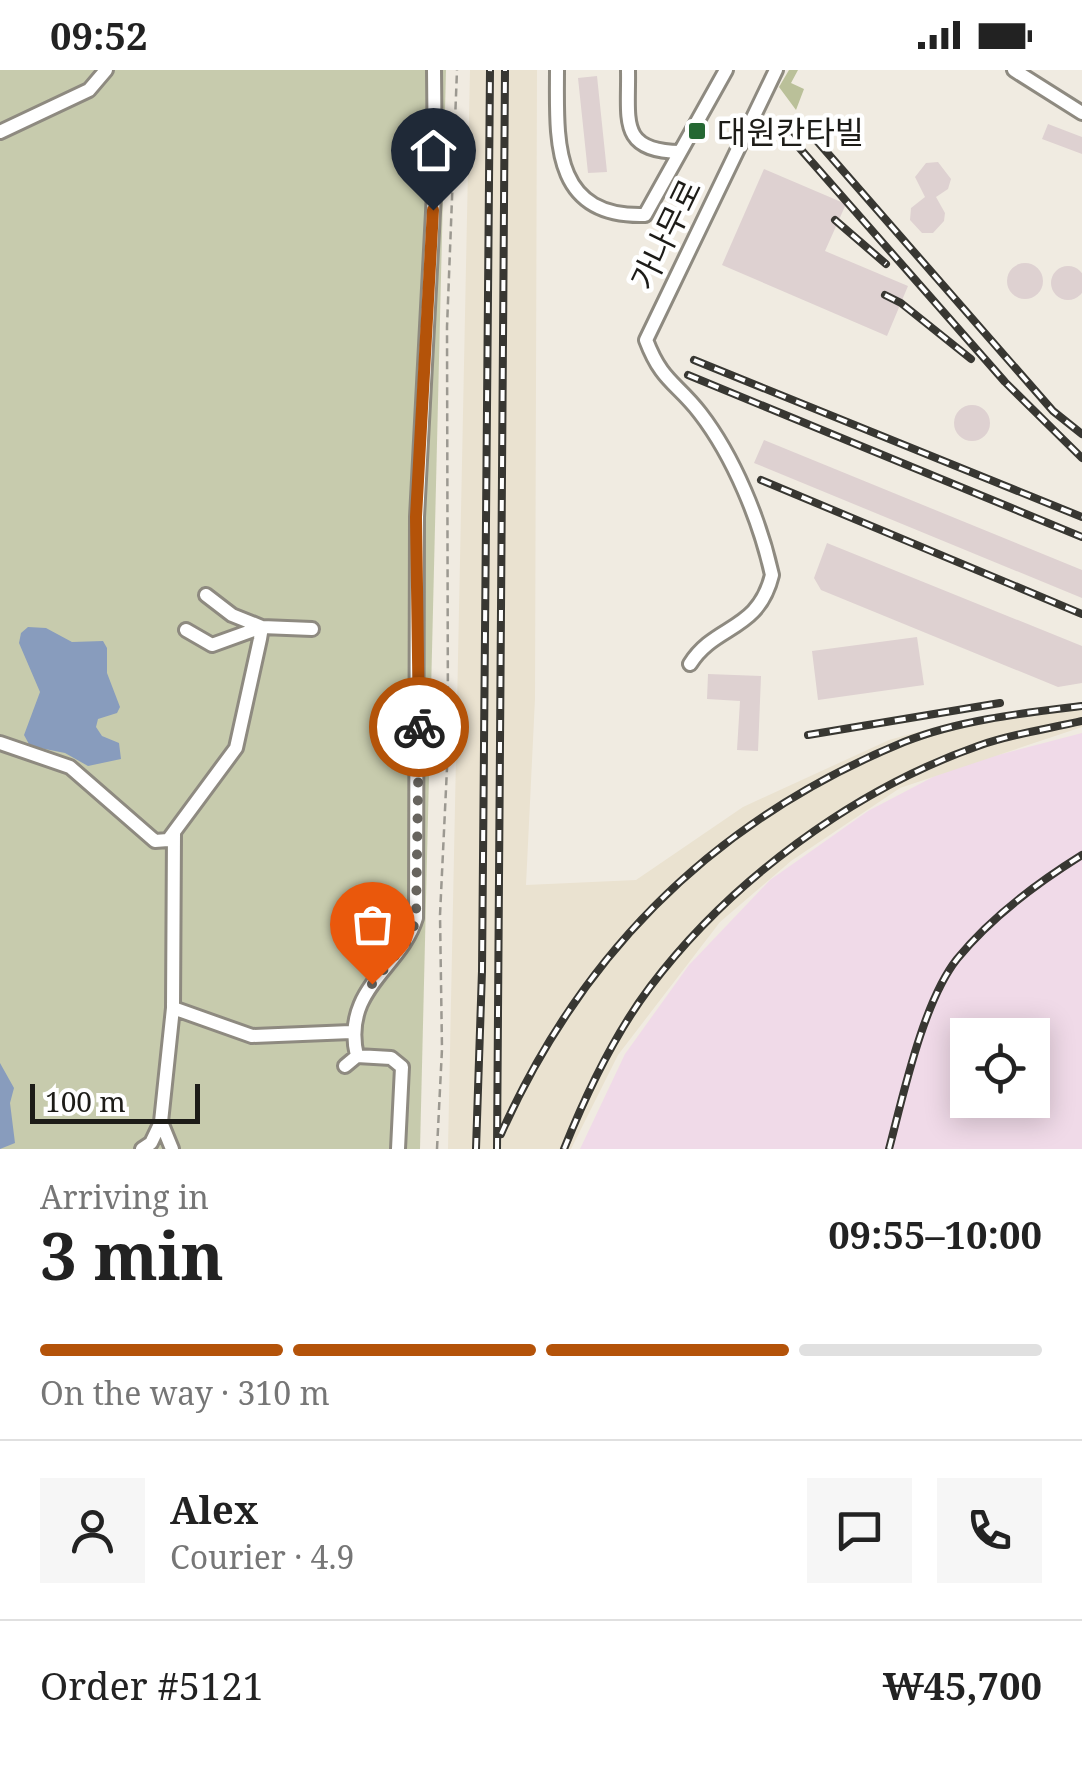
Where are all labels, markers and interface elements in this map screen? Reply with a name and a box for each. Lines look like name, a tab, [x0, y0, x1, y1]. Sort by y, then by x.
text: 09:52	[50, 9, 147, 61]
pin	[391, 108, 476, 211]
place label: 대원칸타빌	[717, 110, 864, 153]
marker: 대원칸타빌	[686, 120, 708, 142]
icon: home	[406, 123, 461, 178]
street label: 가나무로	[620, 172, 710, 296]
courier	[369, 677, 469, 777]
icon: bike	[392, 700, 447, 755]
pin	[330, 882, 415, 985]
icon: bag	[345, 897, 400, 952]
map controls	[950, 1018, 1050, 1118]
button: locate	[950, 1018, 1050, 1118]
scale bar	[30, 1079, 200, 1124]
text: 100 m	[45, 1082, 126, 1120]
text: Arriving in	[40, 1175, 209, 1218]
text: 09:55–10:00	[828, 1208, 1042, 1260]
text: 3 min	[40, 1211, 224, 1299]
text: On the way · 310 m	[40, 1371, 330, 1414]
button: person	[40, 1478, 145, 1583]
button: chat	[807, 1478, 912, 1583]
button: phone	[937, 1478, 1042, 1583]
text: Alex	[170, 1483, 258, 1535]
text: Courier · 4.9	[170, 1535, 354, 1578]
text: Order #5121	[40, 1659, 264, 1711]
text: ₩45,700	[883, 1659, 1042, 1711]

